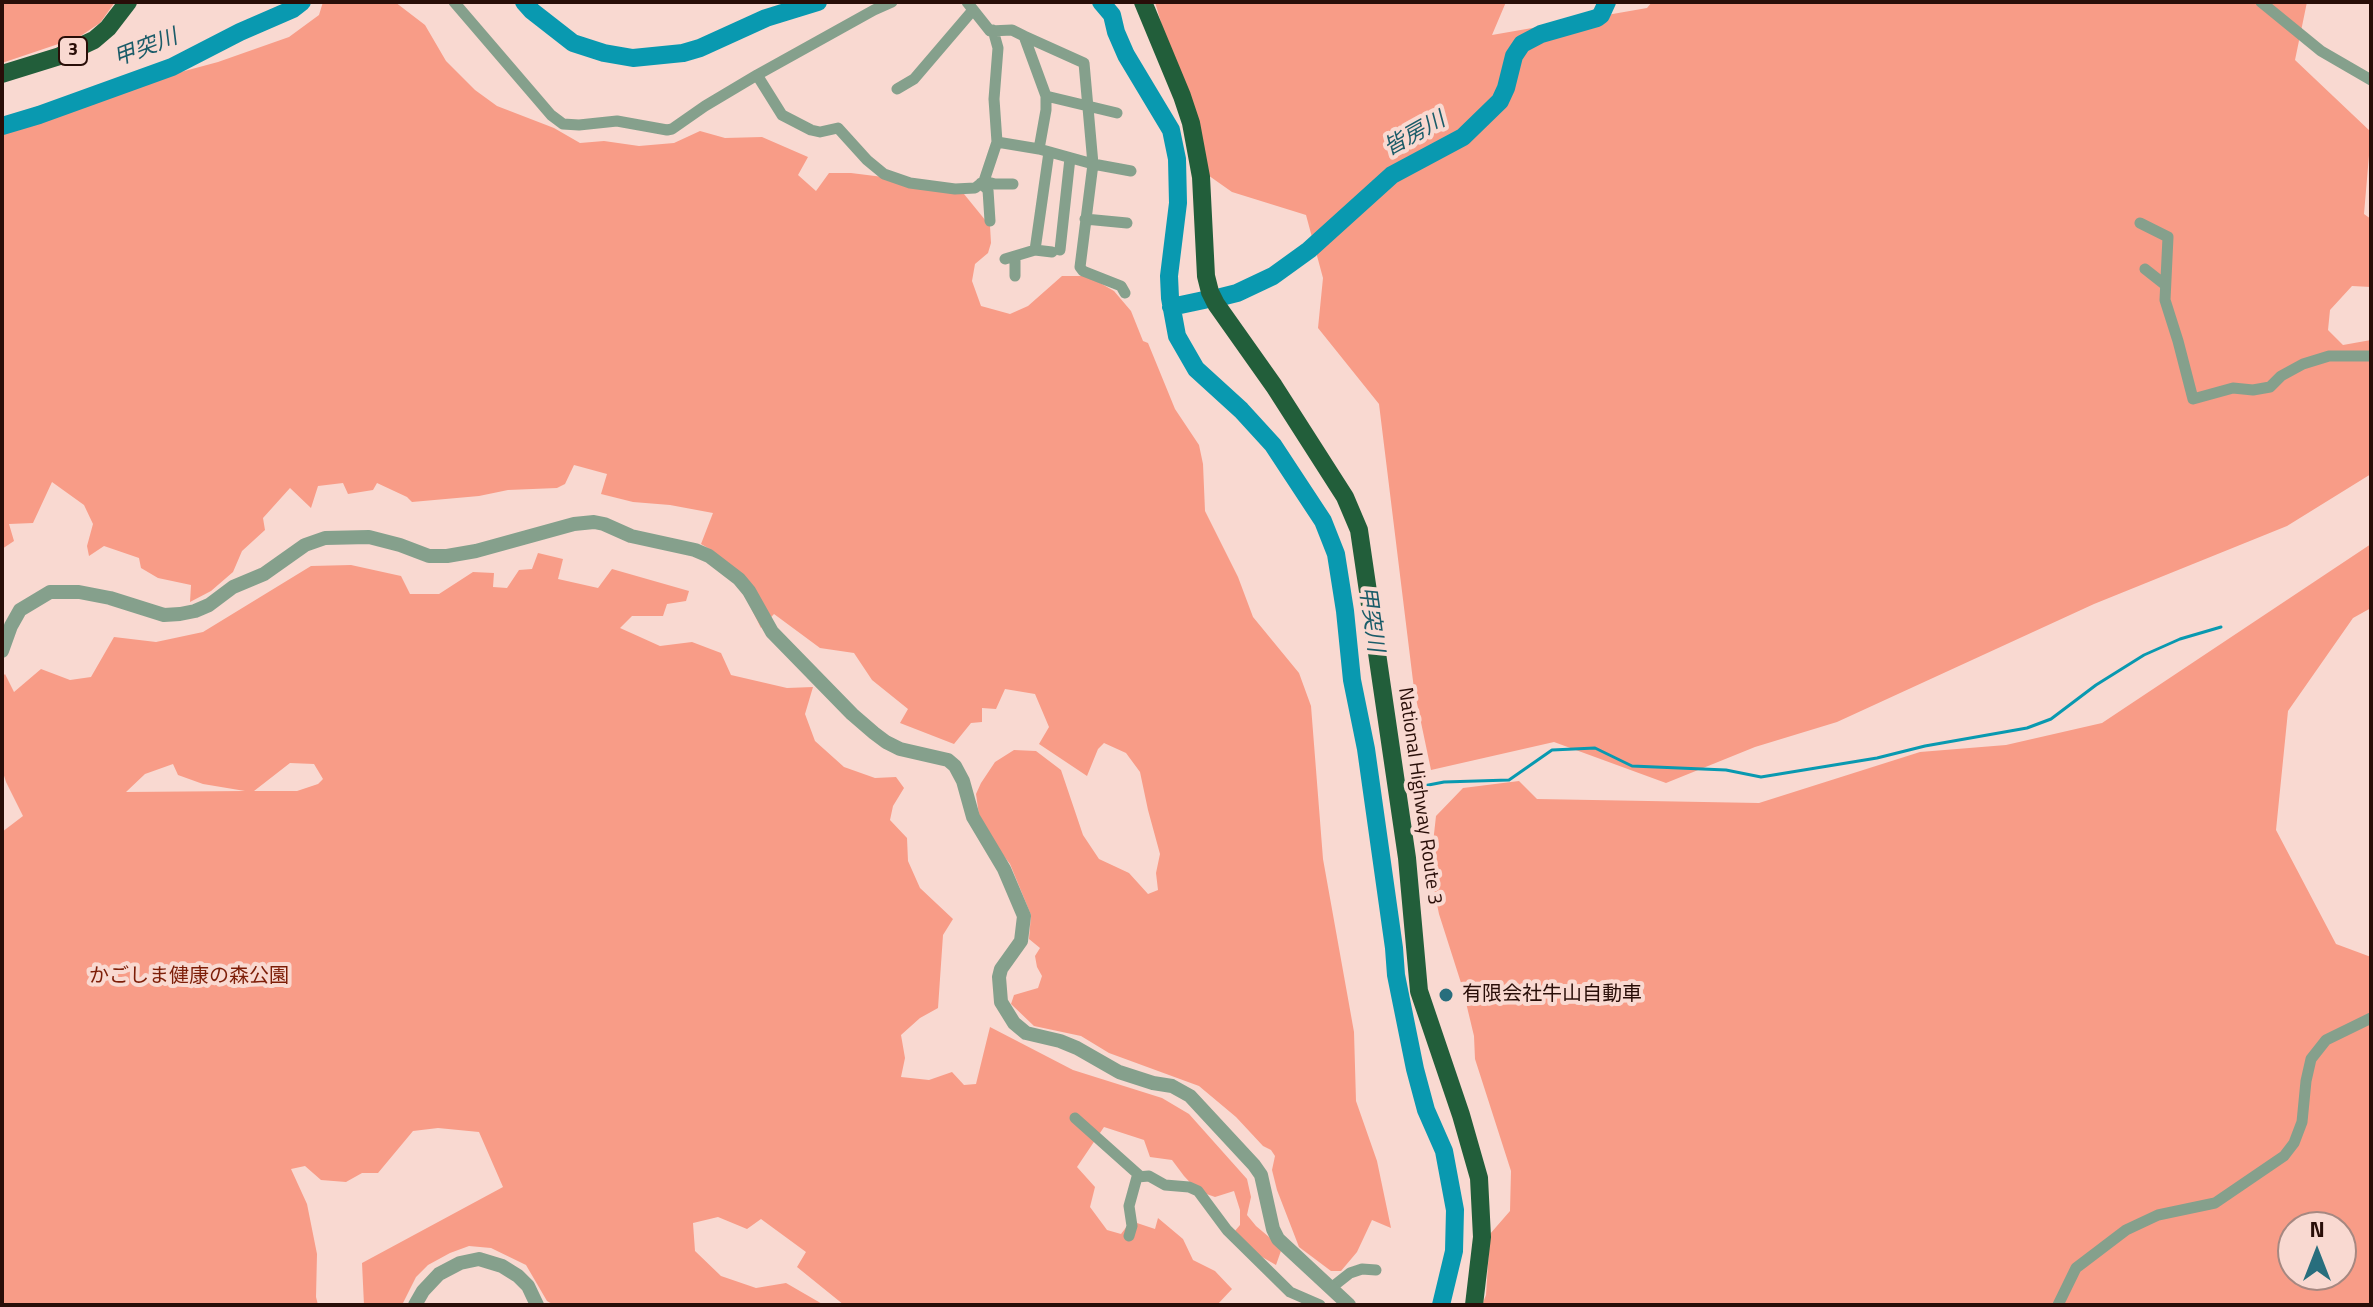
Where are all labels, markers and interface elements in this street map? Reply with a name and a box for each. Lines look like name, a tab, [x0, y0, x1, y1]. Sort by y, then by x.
water label: 甲突川	[110, 25, 182, 73]
road number: 3	[59, 37, 87, 65]
water label: 皆房川	[1380, 107, 1450, 163]
water label: 甲突川	[1352, 584, 1388, 654]
street label: National Highway Route 3	[1392, 686, 1446, 906]
park label: かごしま健康の森公園	[89, 965, 289, 989]
place label: 有限会社牛山自動車	[1462, 983, 1642, 1007]
marker: 有限会社牛山自動車	[1437, 986, 1455, 1004]
north arrow	[2277, 1211, 2357, 1291]
text: N	[2309, 1212, 2325, 1246]

